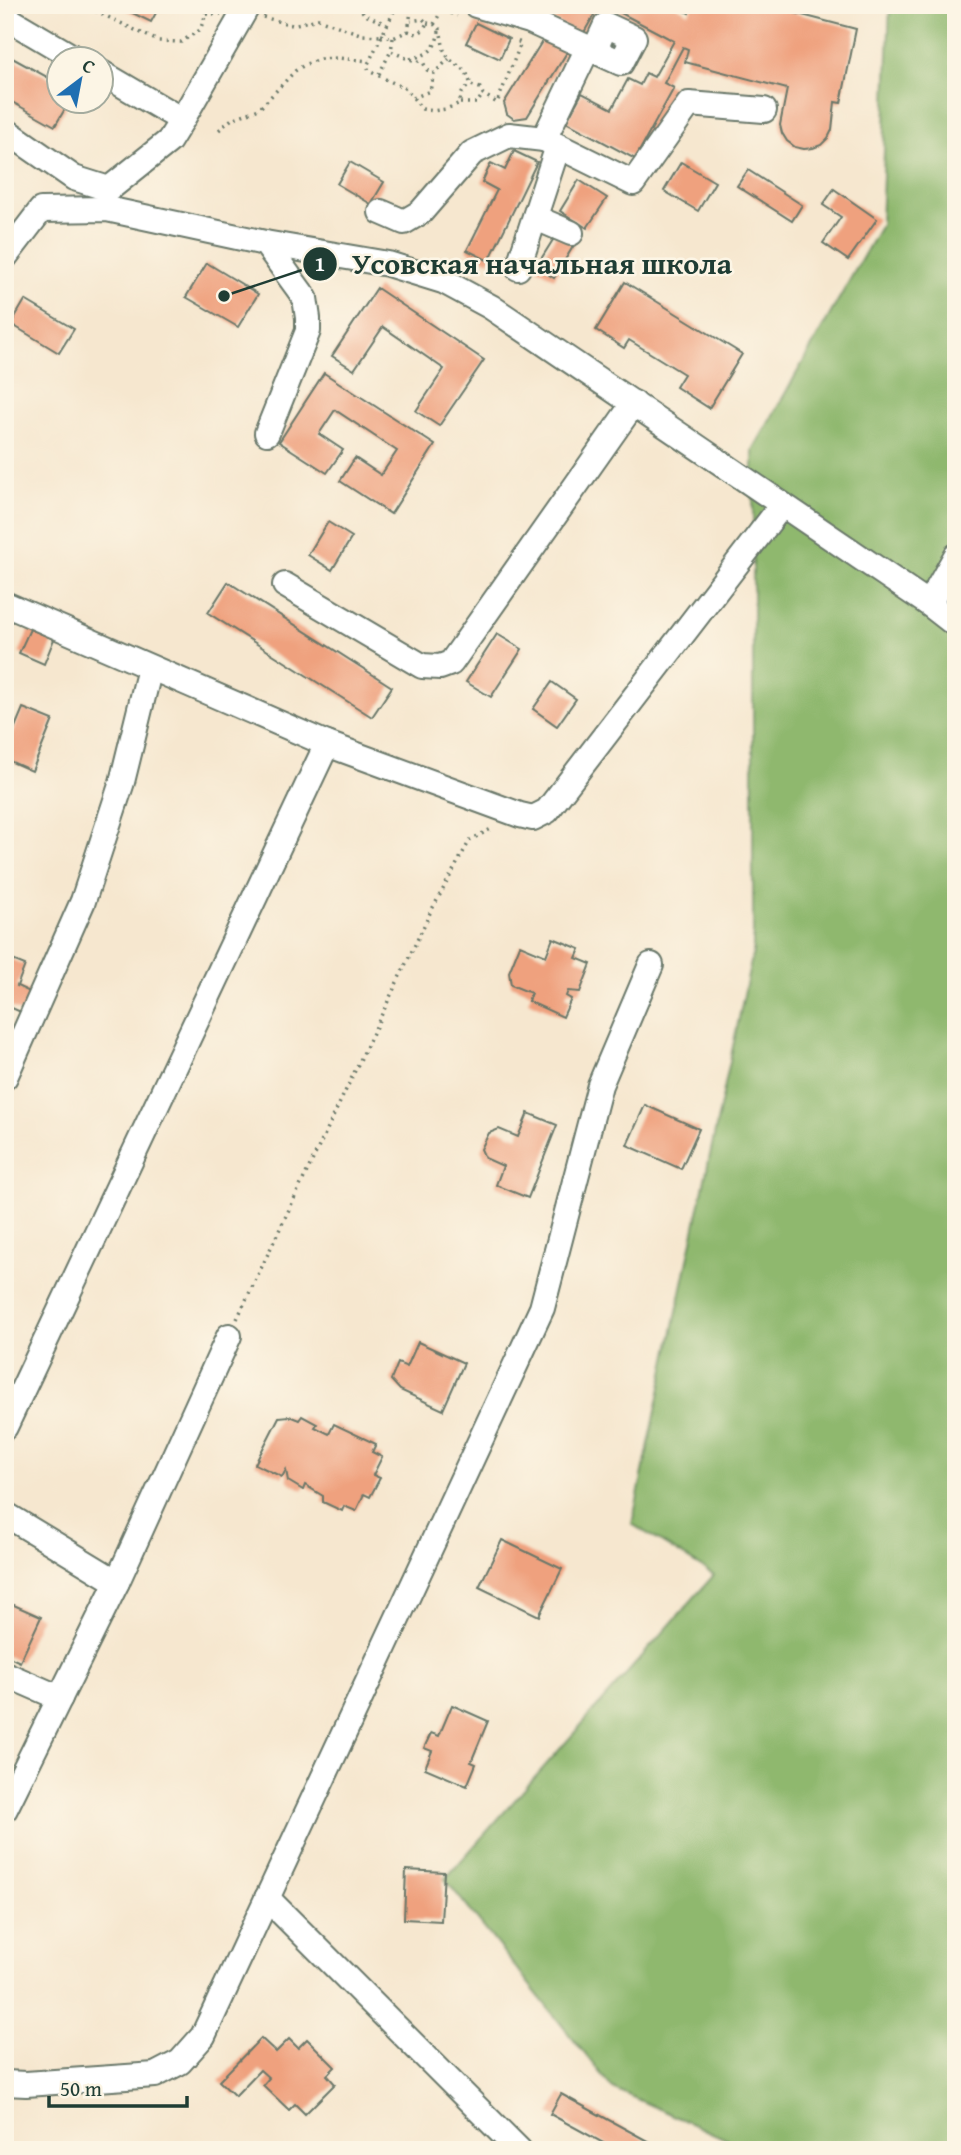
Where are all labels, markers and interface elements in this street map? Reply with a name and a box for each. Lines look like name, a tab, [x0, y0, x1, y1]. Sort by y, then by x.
north arrow	[46, 46, 116, 116]
text: С	[77, 51, 101, 80]
callout: Усовская начальная школа	[303, 238, 746, 289]
text: Усовская начальная школа	[352, 241, 733, 285]
text: 1	[315, 248, 325, 279]
scale bar	[49, 2064, 187, 2108]
text: 50 m	[60, 2073, 102, 2104]

